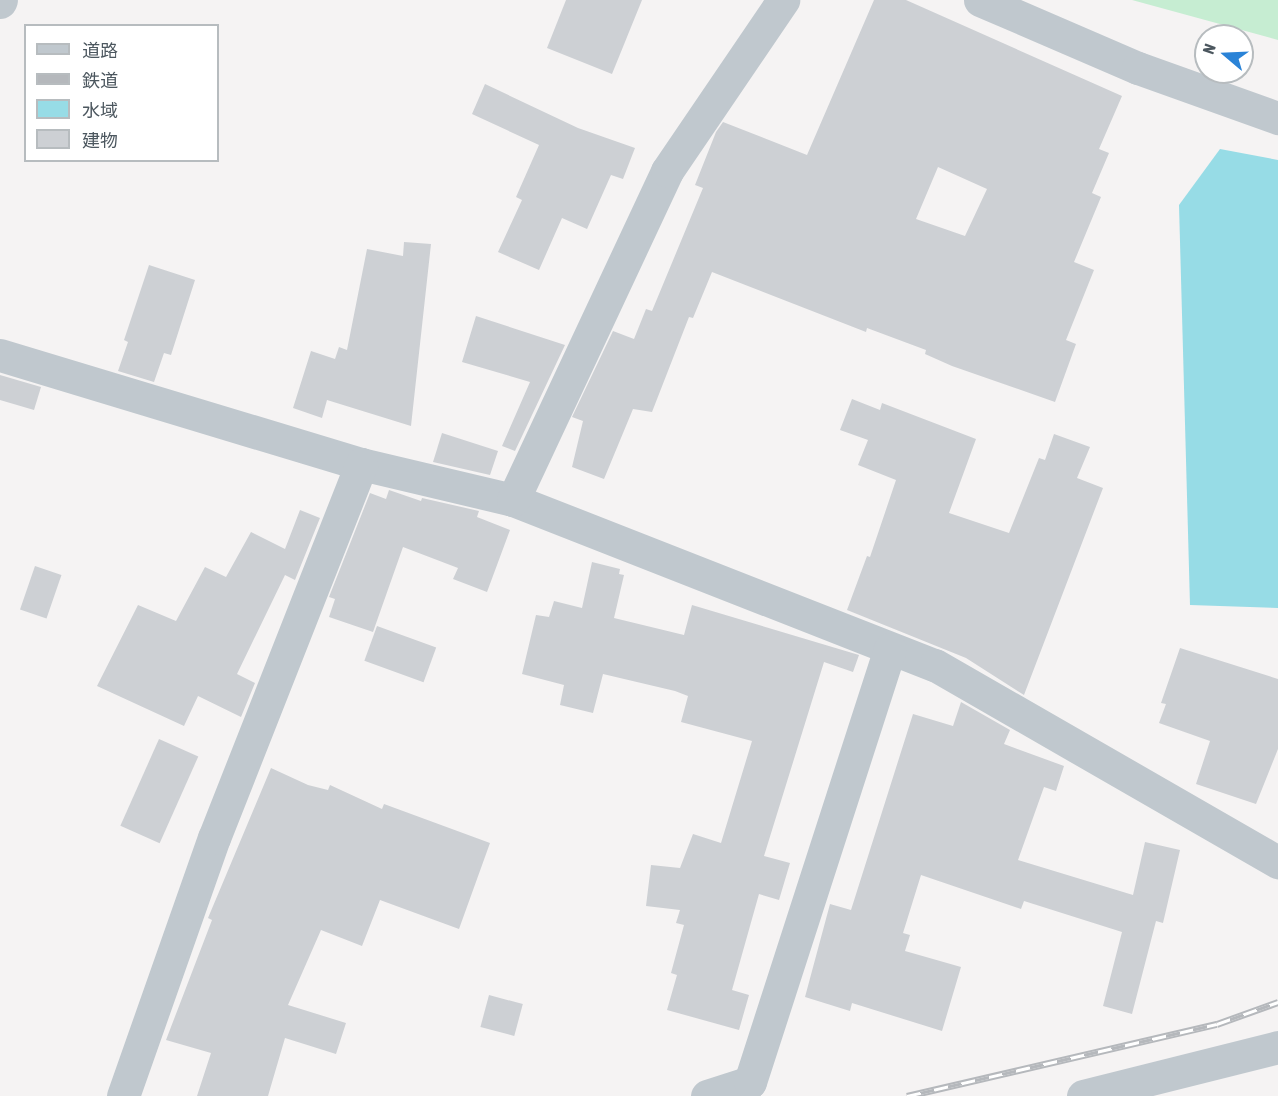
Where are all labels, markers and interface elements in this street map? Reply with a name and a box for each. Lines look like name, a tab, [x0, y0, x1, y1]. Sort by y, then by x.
legend	[24, 24, 219, 162]
north arrow	[1194, 24, 1254, 84]
text: 道路	[82, 40, 118, 61]
text: N	[1199, 41, 1219, 56]
text: 鉄道	[82, 70, 118, 91]
text: 水域	[82, 100, 118, 121]
text: 建物	[82, 130, 118, 151]

